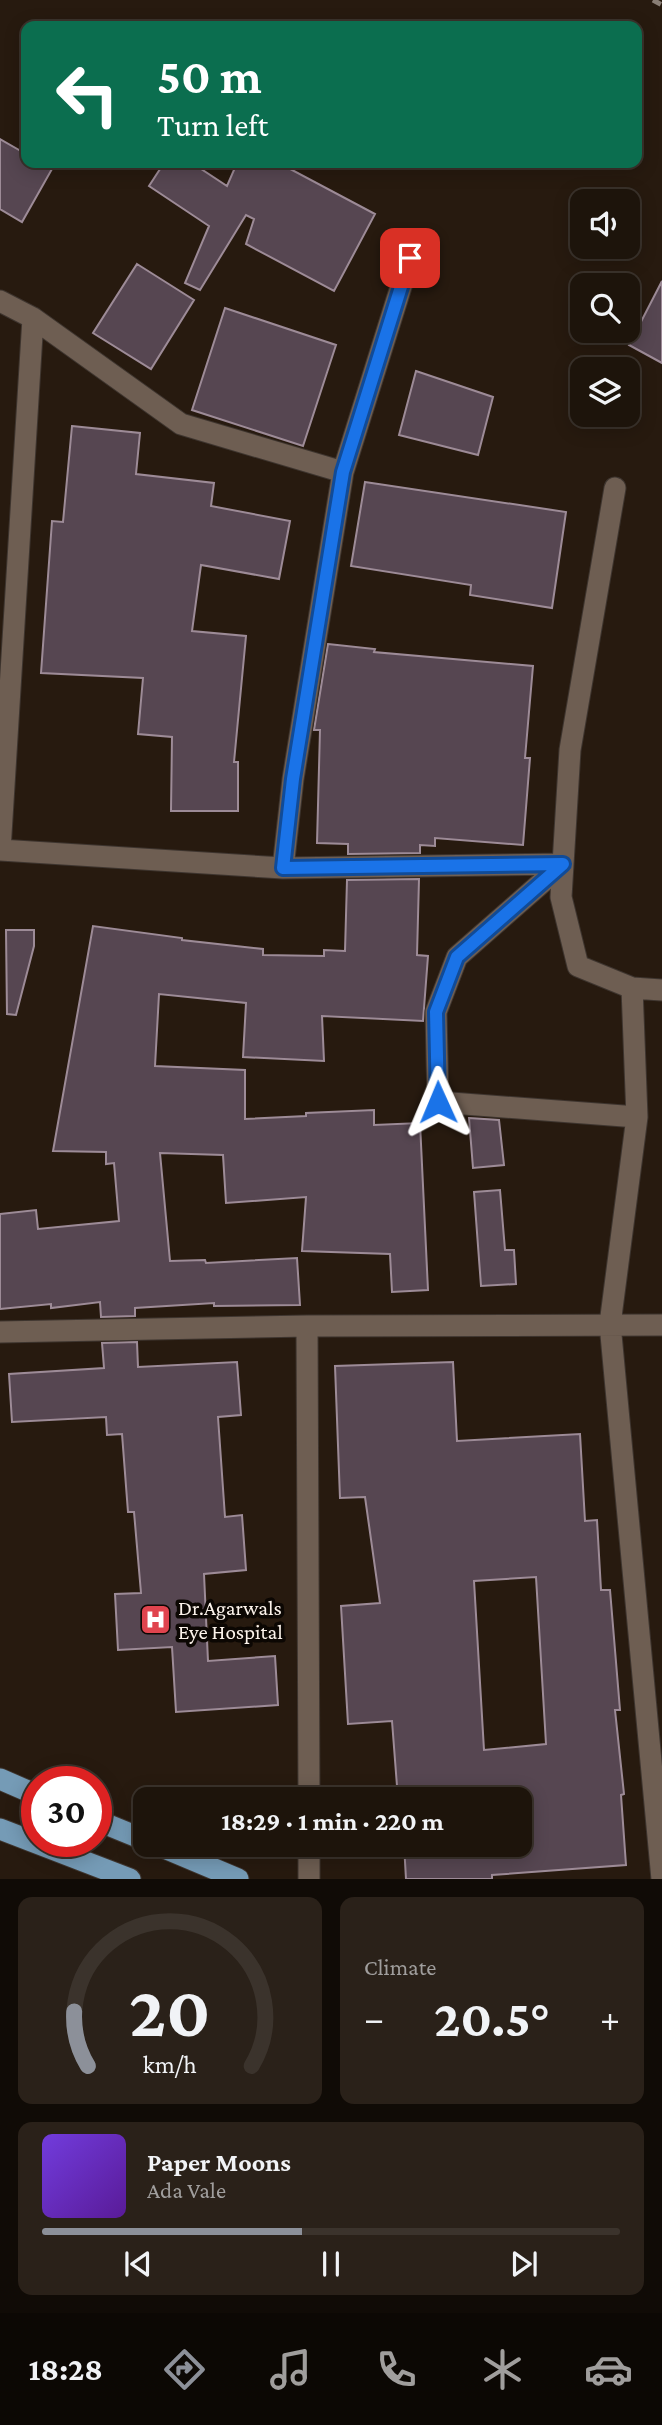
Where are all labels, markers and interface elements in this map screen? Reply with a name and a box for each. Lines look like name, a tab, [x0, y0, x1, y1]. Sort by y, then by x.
icon: left	[42, 49, 133, 140]
text: 50 m	[157, 49, 262, 104]
text: Turn left	[157, 107, 268, 143]
map controls	[570, 189, 640, 427]
button: sound	[570, 189, 640, 259]
pin	[380, 228, 440, 288]
icon: arrive	[391, 239, 429, 277]
button: search	[570, 273, 640, 343]
button: layers	[570, 357, 640, 427]
position arrow	[401, 1065, 475, 1139]
place label: Dr.Agarwals Eye Hospital	[178, 1596, 283, 1644]
hospital icon: Dr.Agarwals Eye Hospital	[138, 1603, 172, 1637]
speed limit sign: 30	[21, 1766, 112, 1857]
text: 18:29 · 1 min · 220 m	[221, 1807, 444, 1836]
text: Climate	[364, 1954, 436, 1980]
text: 20	[129, 1972, 211, 2053]
text: 20.5°	[434, 1989, 550, 2047]
text: −	[364, 1997, 384, 2039]
text: +	[600, 1997, 620, 2039]
text: km/h	[143, 2051, 197, 2078]
text: Paper Moons	[147, 2148, 291, 2177]
text: Ada Vale	[147, 2177, 226, 2203]
icon: previous	[119, 2245, 157, 2283]
icon: pause	[312, 2245, 350, 2283]
icon: next	[505, 2245, 543, 2283]
icon: directions	[160, 2345, 209, 2394]
icon: music	[266, 2345, 315, 2394]
icon: phone	[372, 2345, 421, 2394]
icon: climate	[478, 2345, 527, 2394]
icon: car	[584, 2345, 633, 2394]
text: 18:28	[29, 2351, 103, 2387]

